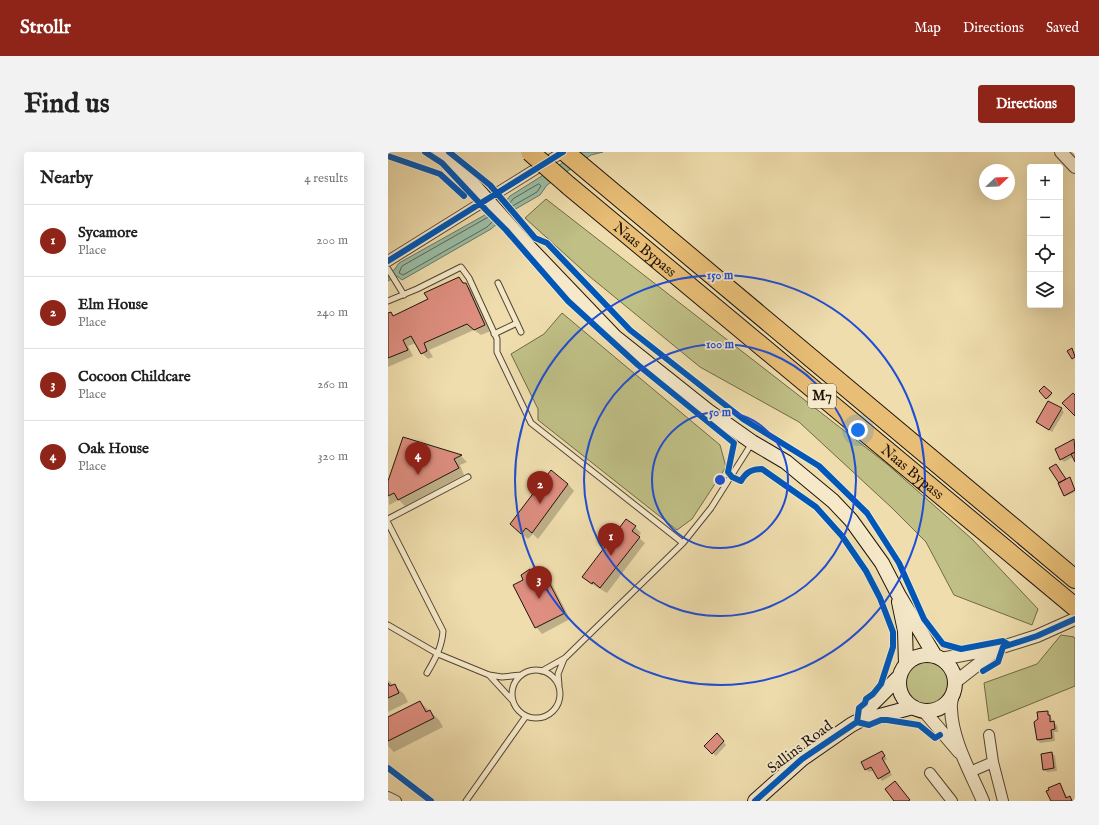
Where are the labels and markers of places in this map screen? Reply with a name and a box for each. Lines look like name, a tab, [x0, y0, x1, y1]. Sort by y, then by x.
pin: 4	[405, 442, 431, 475]
pin: 2	[527, 471, 553, 504]
centre of rings	[713, 473, 727, 487]
pin: 1	[598, 523, 624, 556]
pin: 3	[526, 566, 552, 599]

